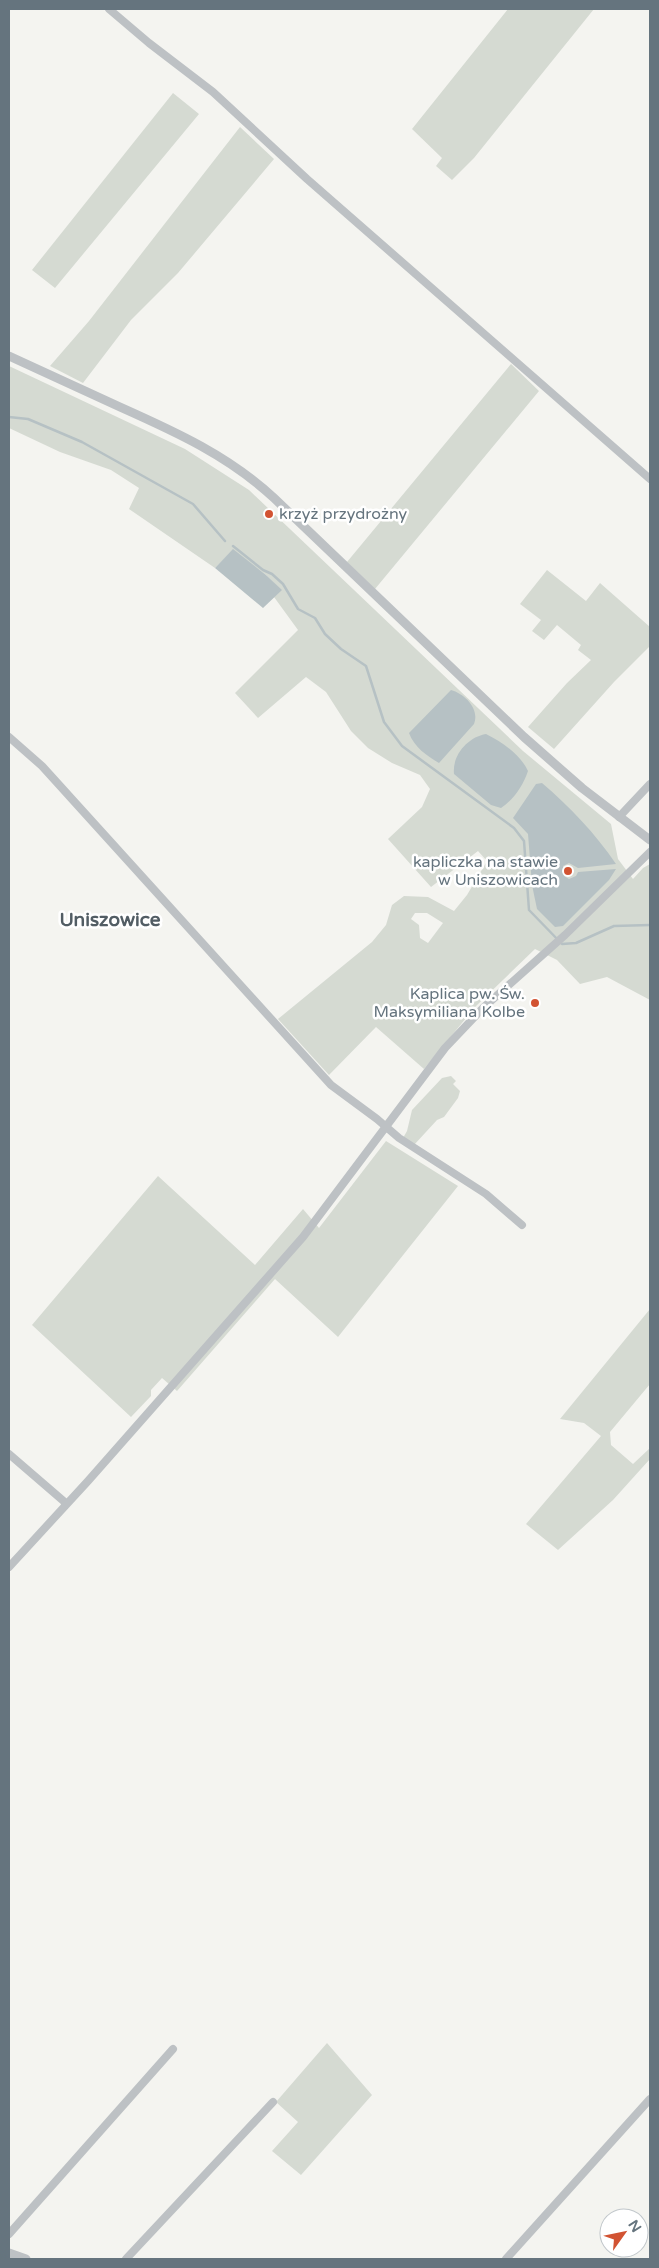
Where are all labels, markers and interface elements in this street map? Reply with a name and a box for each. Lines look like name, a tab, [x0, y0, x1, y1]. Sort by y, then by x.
place label: krzyż przydrożny	[279, 504, 407, 524]
marker: krzyż przydrożny	[263, 508, 275, 520]
place label: kapliczka na stawie w Uniszowicach	[413, 852, 558, 890]
marker: kapliczka na stawie w Uniszowicach	[562, 865, 574, 877]
district label: Uniszowice	[60, 909, 161, 931]
place label: Kaplica pw. Św. Maksymiliana Kolbe	[374, 984, 525, 1022]
marker: Kaplica pw. Św. Maksymiliana Kolbe	[529, 997, 541, 1009]
north arrow	[599, 2208, 649, 2258]
text: N	[624, 2217, 645, 2236]

